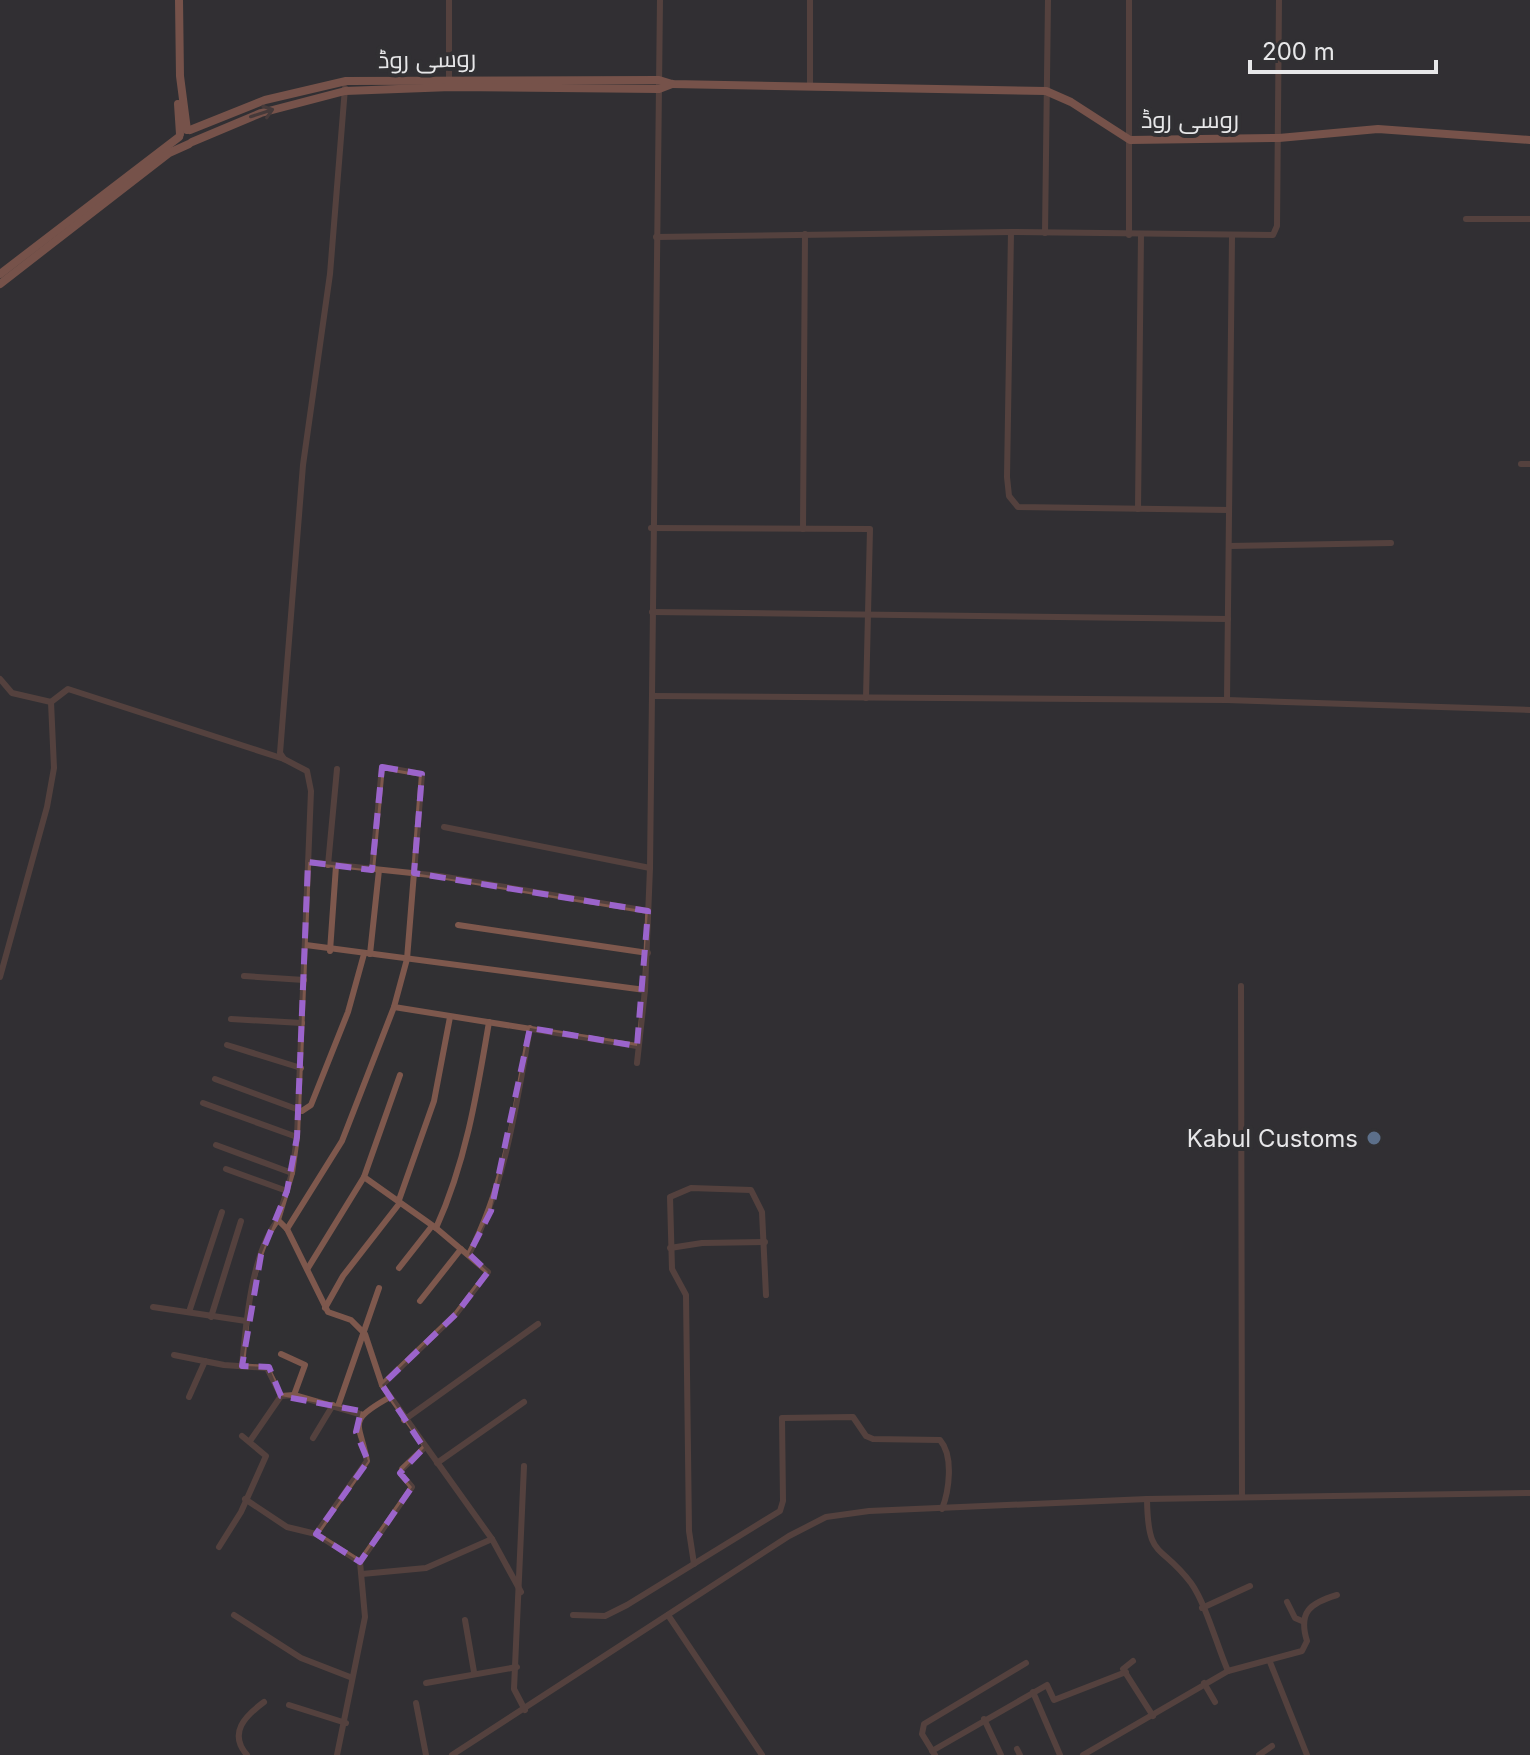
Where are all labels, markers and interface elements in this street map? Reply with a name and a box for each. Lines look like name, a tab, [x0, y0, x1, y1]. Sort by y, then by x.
scale bar	[1250, 24, 1436, 74]
text: 200 m	[1262, 37, 1335, 66]
street label: روسی روڈ	[378, 44, 476, 74]
one-way arrow	[249, 105, 274, 120]
street label: روسی روڈ	[1141, 105, 1239, 134]
place label: Kabul Customs	[1187, 1124, 1358, 1153]
marker: Kabul Customs	[1365, 1129, 1383, 1147]

